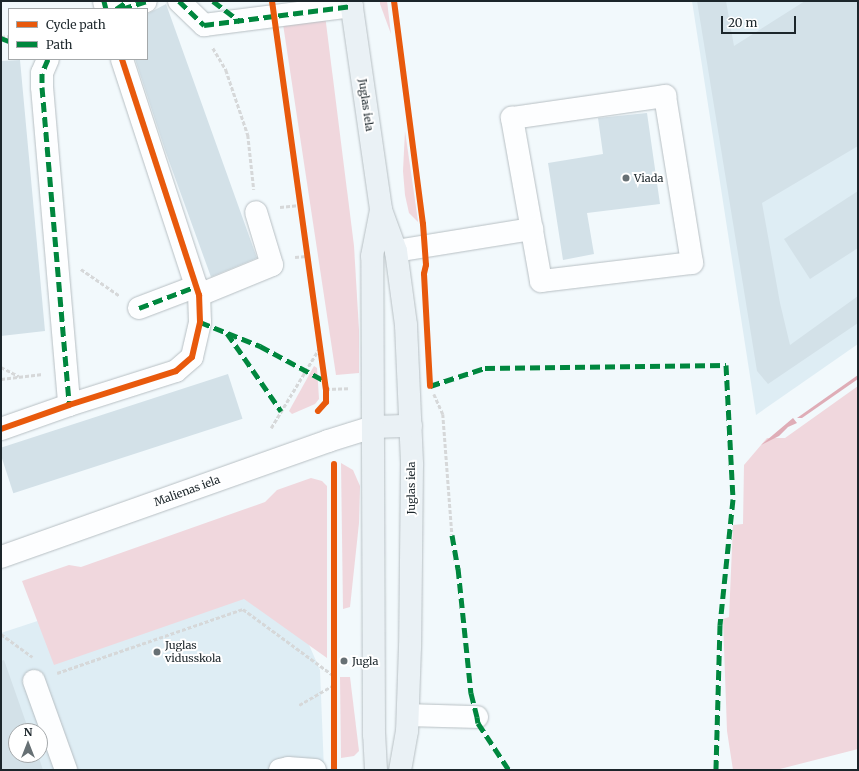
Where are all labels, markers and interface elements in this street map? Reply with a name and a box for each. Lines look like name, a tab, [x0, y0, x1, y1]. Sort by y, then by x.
legend	[8, 8, 148, 60]
scale bar	[723, 8, 798, 34]
text: 20 m	[728, 15, 757, 30]
text: Cycle path	[46, 17, 106, 32]
text: Path	[46, 37, 72, 52]
street label: Juglas iela	[356, 78, 376, 132]
place label: Viada	[634, 171, 663, 185]
marker: Viada	[621, 173, 631, 183]
street label: Juglas iela	[404, 462, 418, 514]
street label: Malienas iela	[152, 473, 222, 509]
place label: Juglas vidusskola	[165, 639, 221, 665]
marker: Juglas vidusskola	[152, 647, 162, 657]
place label: Jugla	[352, 654, 378, 668]
marker: Jugla	[339, 656, 349, 666]
north arrow	[8, 723, 48, 763]
text: N	[24, 725, 32, 739]

